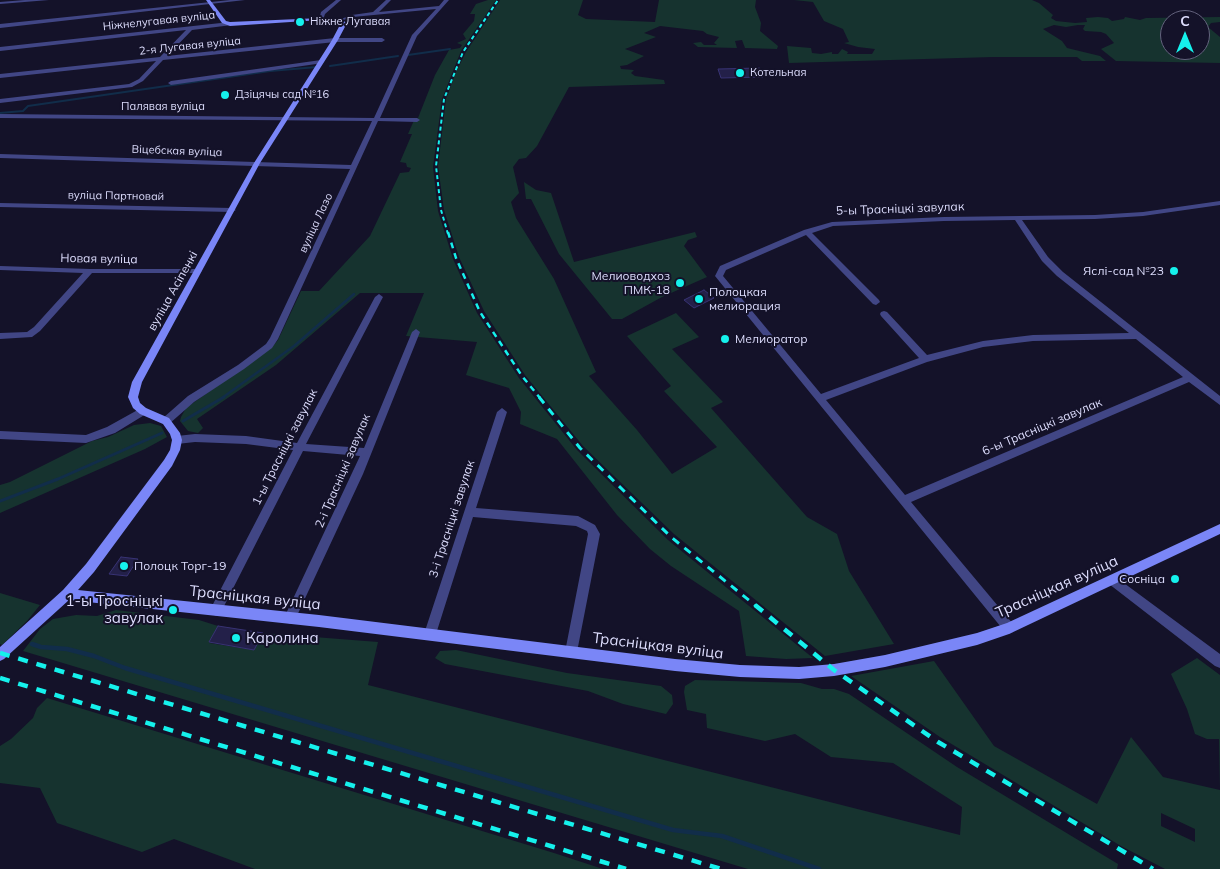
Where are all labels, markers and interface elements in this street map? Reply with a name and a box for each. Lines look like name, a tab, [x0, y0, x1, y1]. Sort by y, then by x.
street label: Ніжнелугавая вуліца	[102, 9, 216, 33]
north arrow	[1160, 10, 1210, 60]
text: С	[1180, 12, 1190, 30]
place label: Ніжне Лугавая	[310, 15, 390, 29]
marker: Ніжне Лугавая	[294, 16, 306, 28]
street label: 2-я Лугавая вуліца	[138, 34, 242, 58]
place label: Котельная	[750, 66, 806, 80]
marker: Котельная	[734, 67, 746, 79]
place label: Дзіцячы сад №16	[235, 88, 329, 102]
marker: Дзіцячы сад №16	[219, 89, 231, 101]
street label: Палявая вуліца	[121, 100, 205, 114]
street label: Віцебская вуліца	[131, 143, 223, 159]
street label: вуліца Партновай	[68, 189, 164, 203]
street label: вуліца Лазо	[296, 191, 336, 255]
street label: 5-ы Трасніцкі завулак	[836, 200, 964, 218]
street label: вуліца Асіпенкі	[145, 249, 201, 333]
street label: Новая вуліца	[60, 251, 138, 267]
place label: Яслі-сад №23	[1083, 264, 1164, 278]
marker: Яслі-сад №23	[1168, 265, 1180, 277]
place label: Мелиоводхоз ПМК-18	[591, 269, 670, 297]
marker: Мелиоводхоз ПМК-18	[674, 277, 686, 289]
place label: Полоцкая мелиорация	[709, 285, 781, 313]
marker: Полоцкая мелиорация	[693, 293, 705, 305]
place label: Мелиоратор	[735, 332, 807, 346]
marker: Мелиоратор	[719, 333, 731, 345]
street label: 1-ы Трасніцкі завулак	[249, 386, 321, 508]
street label: 6-ы Трасніцкі завулак	[980, 395, 1104, 459]
street label: 2-і Трасніцкі завулак	[312, 412, 374, 530]
street label: 3-і Трасніцкі завулак	[426, 458, 478, 580]
street label: Трасніцкая вуліца	[993, 552, 1121, 622]
place label: Полоцк Торг-19	[134, 559, 226, 573]
marker: Полоцк Торг-19	[118, 560, 130, 572]
place label: Сосніца	[1119, 572, 1165, 586]
marker: Сосніца	[1169, 573, 1181, 585]
street label: Трасніцкая вуліца	[188, 582, 322, 614]
place label: 1-ы Тросніцкі завулак	[66, 592, 163, 627]
marker: 1-ы Тросніцкі завулак	[167, 604, 179, 616]
place label: Каролина	[246, 629, 319, 647]
street label: Трасніцкая вуліца	[591, 629, 725, 663]
marker: Каролина	[230, 632, 242, 644]

